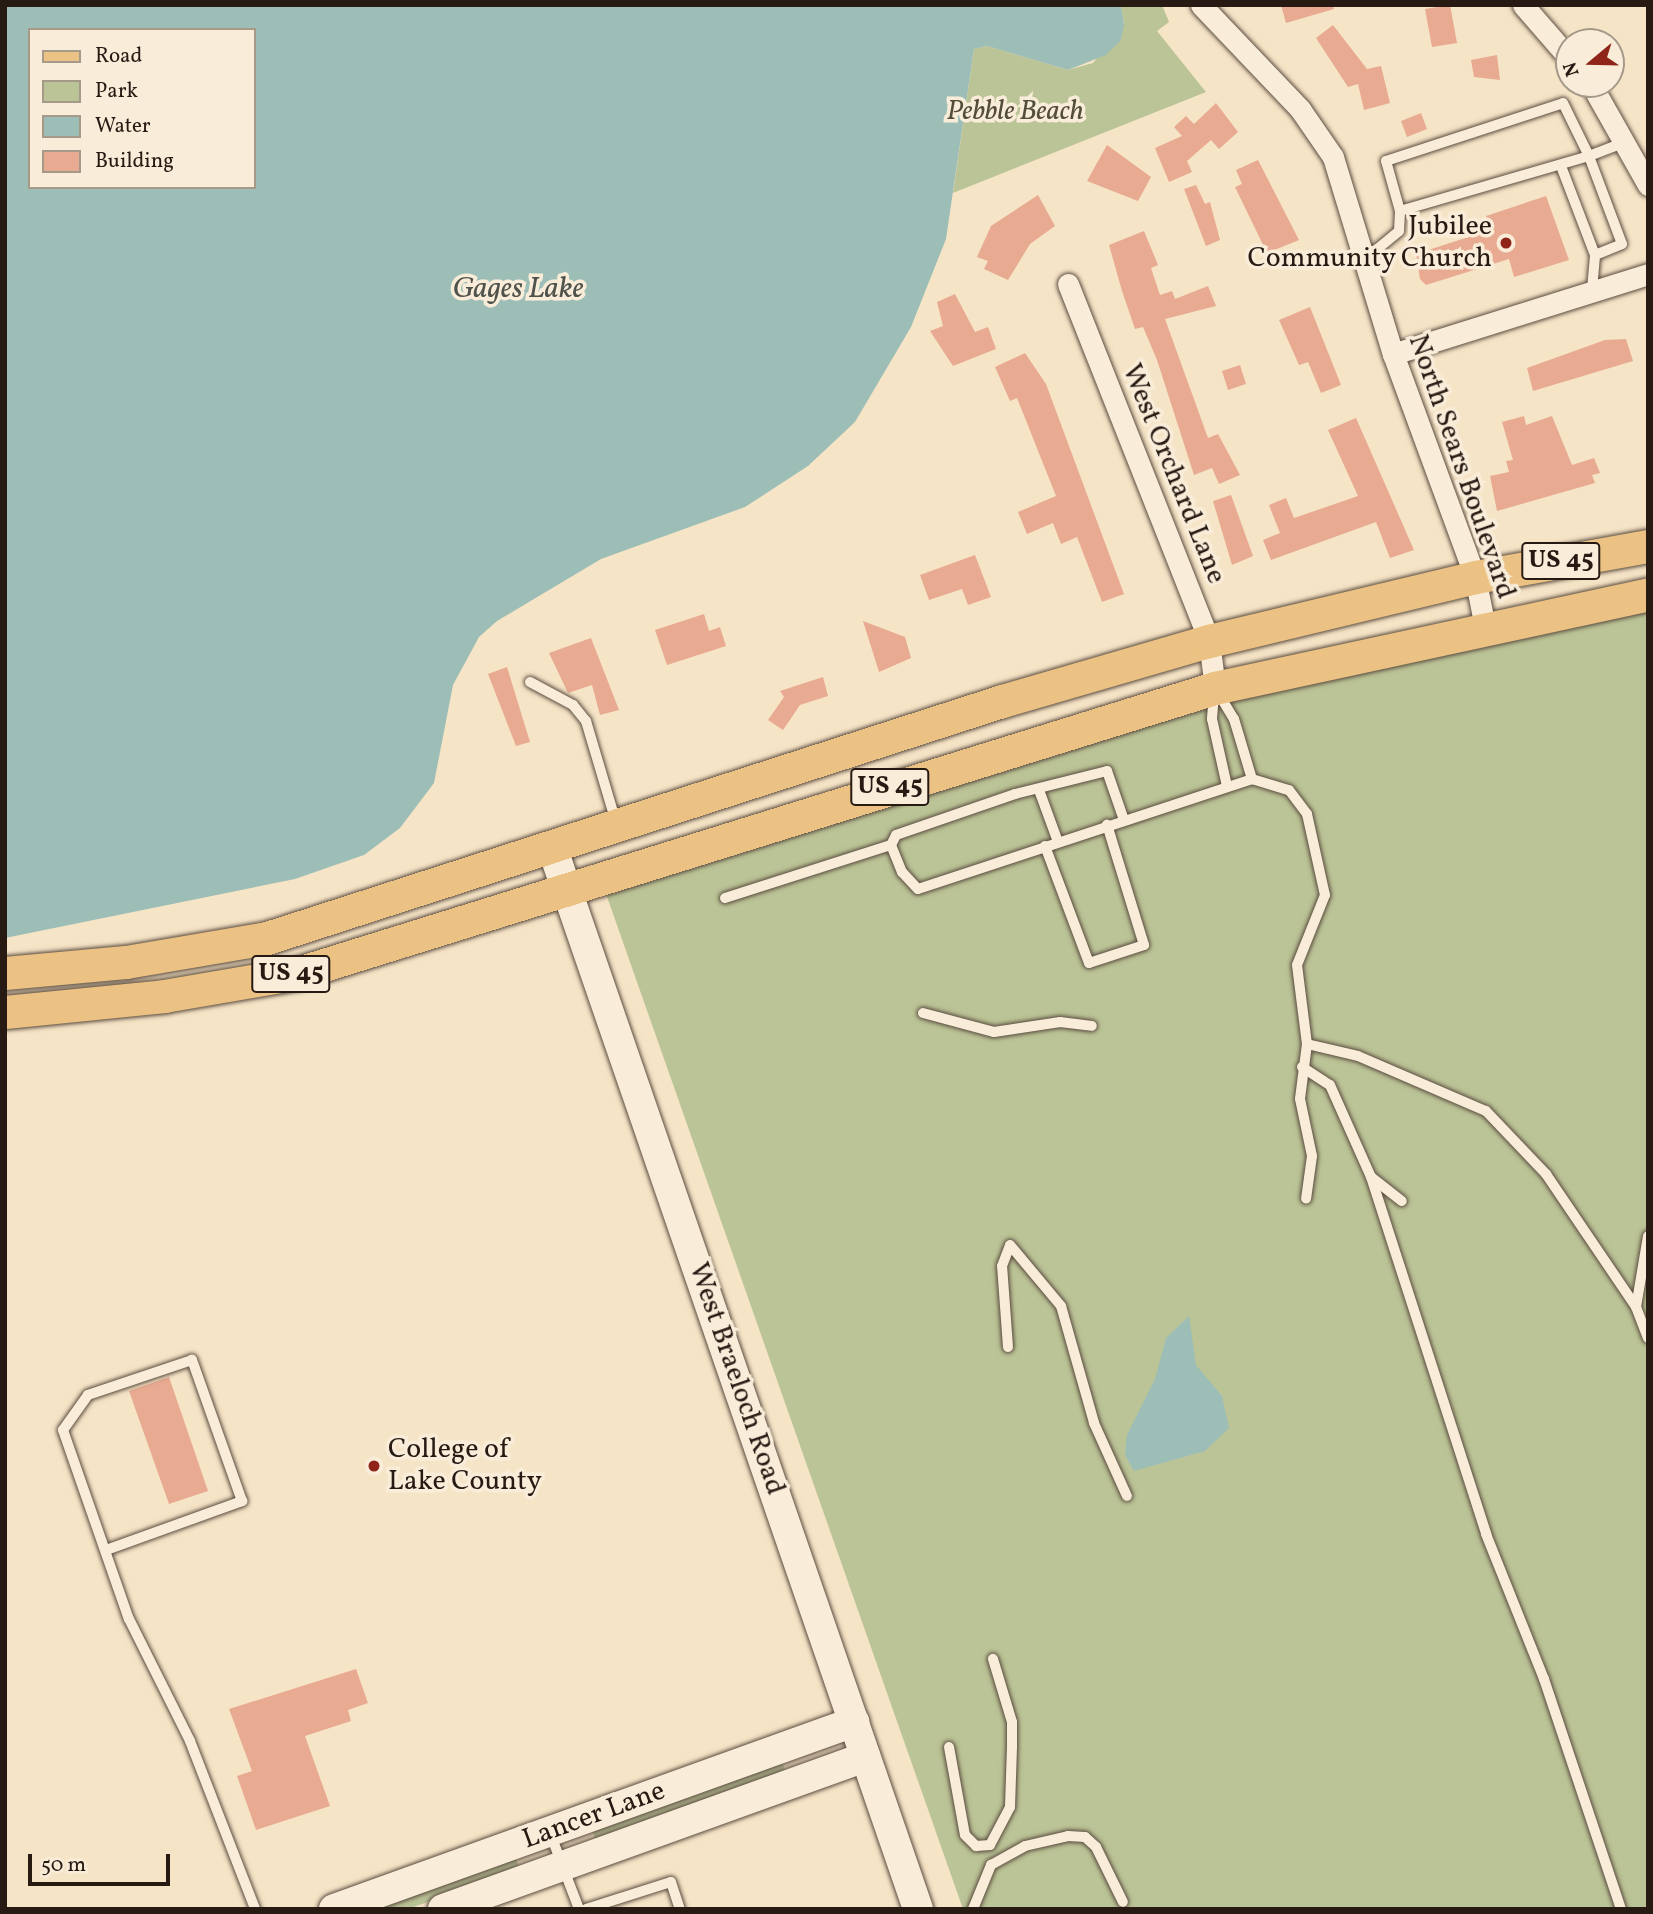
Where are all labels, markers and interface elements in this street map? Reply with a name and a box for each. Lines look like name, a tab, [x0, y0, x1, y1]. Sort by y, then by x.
legend	[28, 28, 256, 189]
north arrow	[1555, 28, 1625, 98]
text: Road	[95, 42, 142, 71]
text: N	[1558, 58, 1587, 80]
text: Park	[95, 77, 138, 106]
park label: Pebble Beach	[946, 95, 1084, 129]
text: Water	[95, 112, 151, 141]
text: Building	[95, 147, 174, 176]
place label: Jubilee Community Church	[1247, 210, 1492, 276]
marker: Jubilee Community Church	[1498, 235, 1514, 251]
water label: Gages Lake	[452, 271, 584, 307]
street label: North Sears Boulevard	[1400, 330, 1522, 604]
street label: West Orchard Lane	[1114, 359, 1232, 589]
road number: US 45	[1521, 538, 1601, 583]
road number: US 45	[850, 764, 930, 810]
road number: US 45	[251, 951, 331, 996]
street label: West Braeloch Road	[680, 1258, 792, 1500]
place label: College of Lake County	[388, 1433, 542, 1499]
marker: College of Lake County	[366, 1458, 382, 1474]
street label: Lancer Lane	[518, 1775, 670, 1857]
scale bar	[32, 1840, 173, 1884]
text: 50 m	[41, 1851, 86, 1880]

